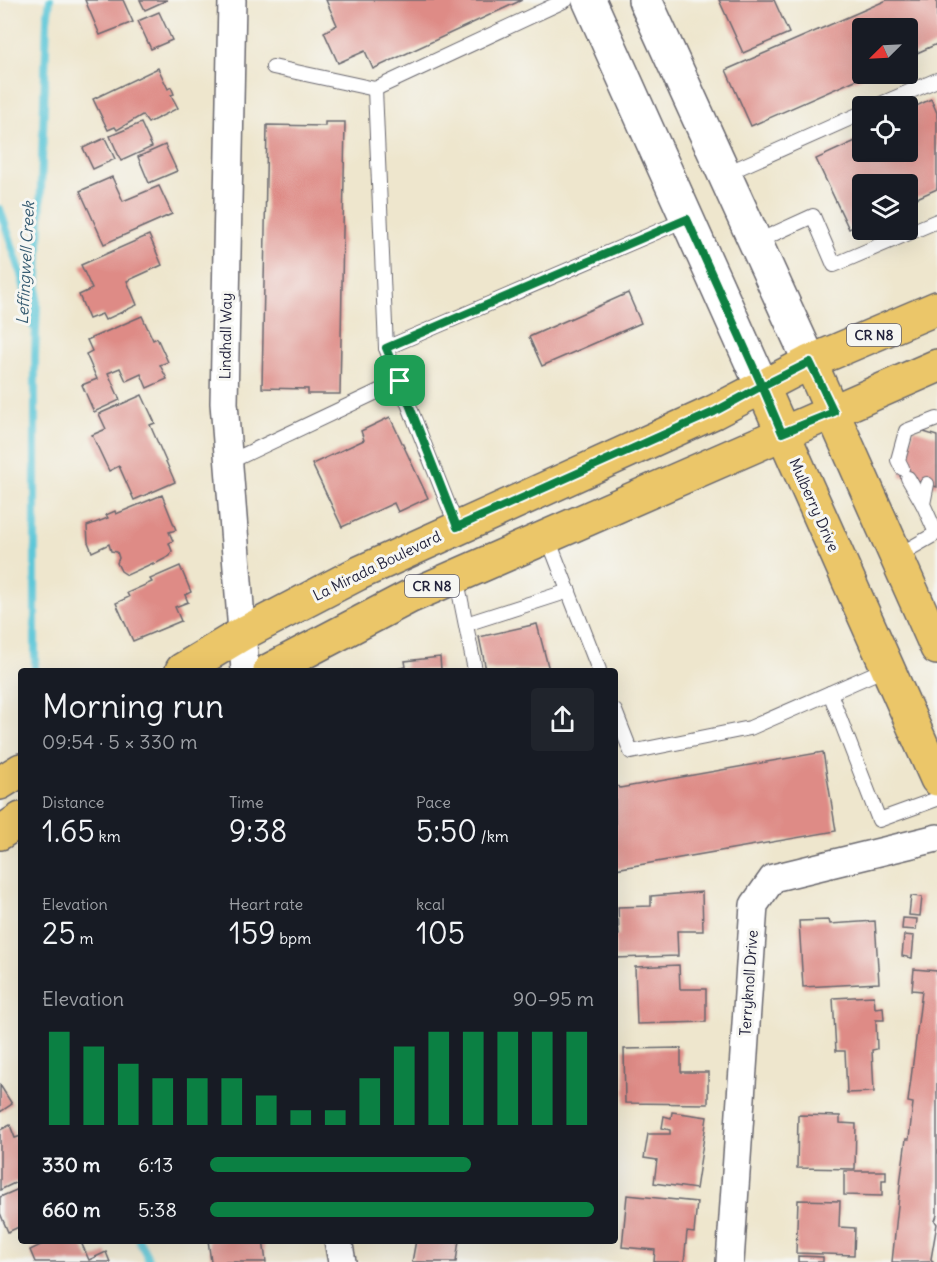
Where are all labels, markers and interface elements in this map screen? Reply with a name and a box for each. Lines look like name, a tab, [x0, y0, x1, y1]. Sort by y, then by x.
north arrow	[852, 18, 918, 84]
map controls	[852, 18, 918, 240]
button: locate	[852, 96, 918, 162]
button: layers	[852, 174, 918, 240]
water label: Leffingwell Creek	[12, 199, 38, 325]
street label: Lindhall Way	[215, 292, 236, 379]
road number: CR N8	[847, 324, 901, 346]
pin	[374, 355, 425, 406]
icon: arrive	[383, 364, 416, 397]
street label: Mulberry Drive	[785, 455, 844, 555]
street label: La Mirada Boulevard	[310, 526, 444, 605]
road number: CR N8	[405, 575, 459, 597]
text: Morning run	[42, 685, 224, 727]
button: share	[531, 688, 594, 751]
text: 09:54 · 5 × 330 m	[42, 729, 197, 754]
text: Distance	[42, 792, 104, 812]
text: Time	[229, 792, 264, 812]
text: Pace	[416, 792, 451, 812]
text: 1.65	[42, 812, 95, 850]
text: 9:38	[229, 812, 287, 850]
text: 5:50	[416, 812, 477, 850]
text: km	[95, 826, 121, 846]
text: /km	[477, 826, 509, 846]
text: Elevation	[42, 894, 108, 914]
text: Heart rate	[229, 894, 303, 914]
text: kcal	[416, 894, 445, 914]
text: 25	[42, 914, 76, 952]
text: 159	[229, 914, 275, 952]
text: 105	[416, 914, 465, 952]
text: m	[76, 928, 94, 948]
text: bpm	[275, 928, 311, 948]
street label: Terryknoll Drive	[735, 929, 762, 1037]
text: Elevation	[42, 986, 124, 1011]
text: 90–95 m	[513, 986, 594, 1011]
text: 330 m	[42, 1152, 100, 1177]
text: 6:13	[138, 1152, 173, 1177]
text: 660 m	[42, 1197, 101, 1222]
text: 5:38	[138, 1197, 177, 1222]

